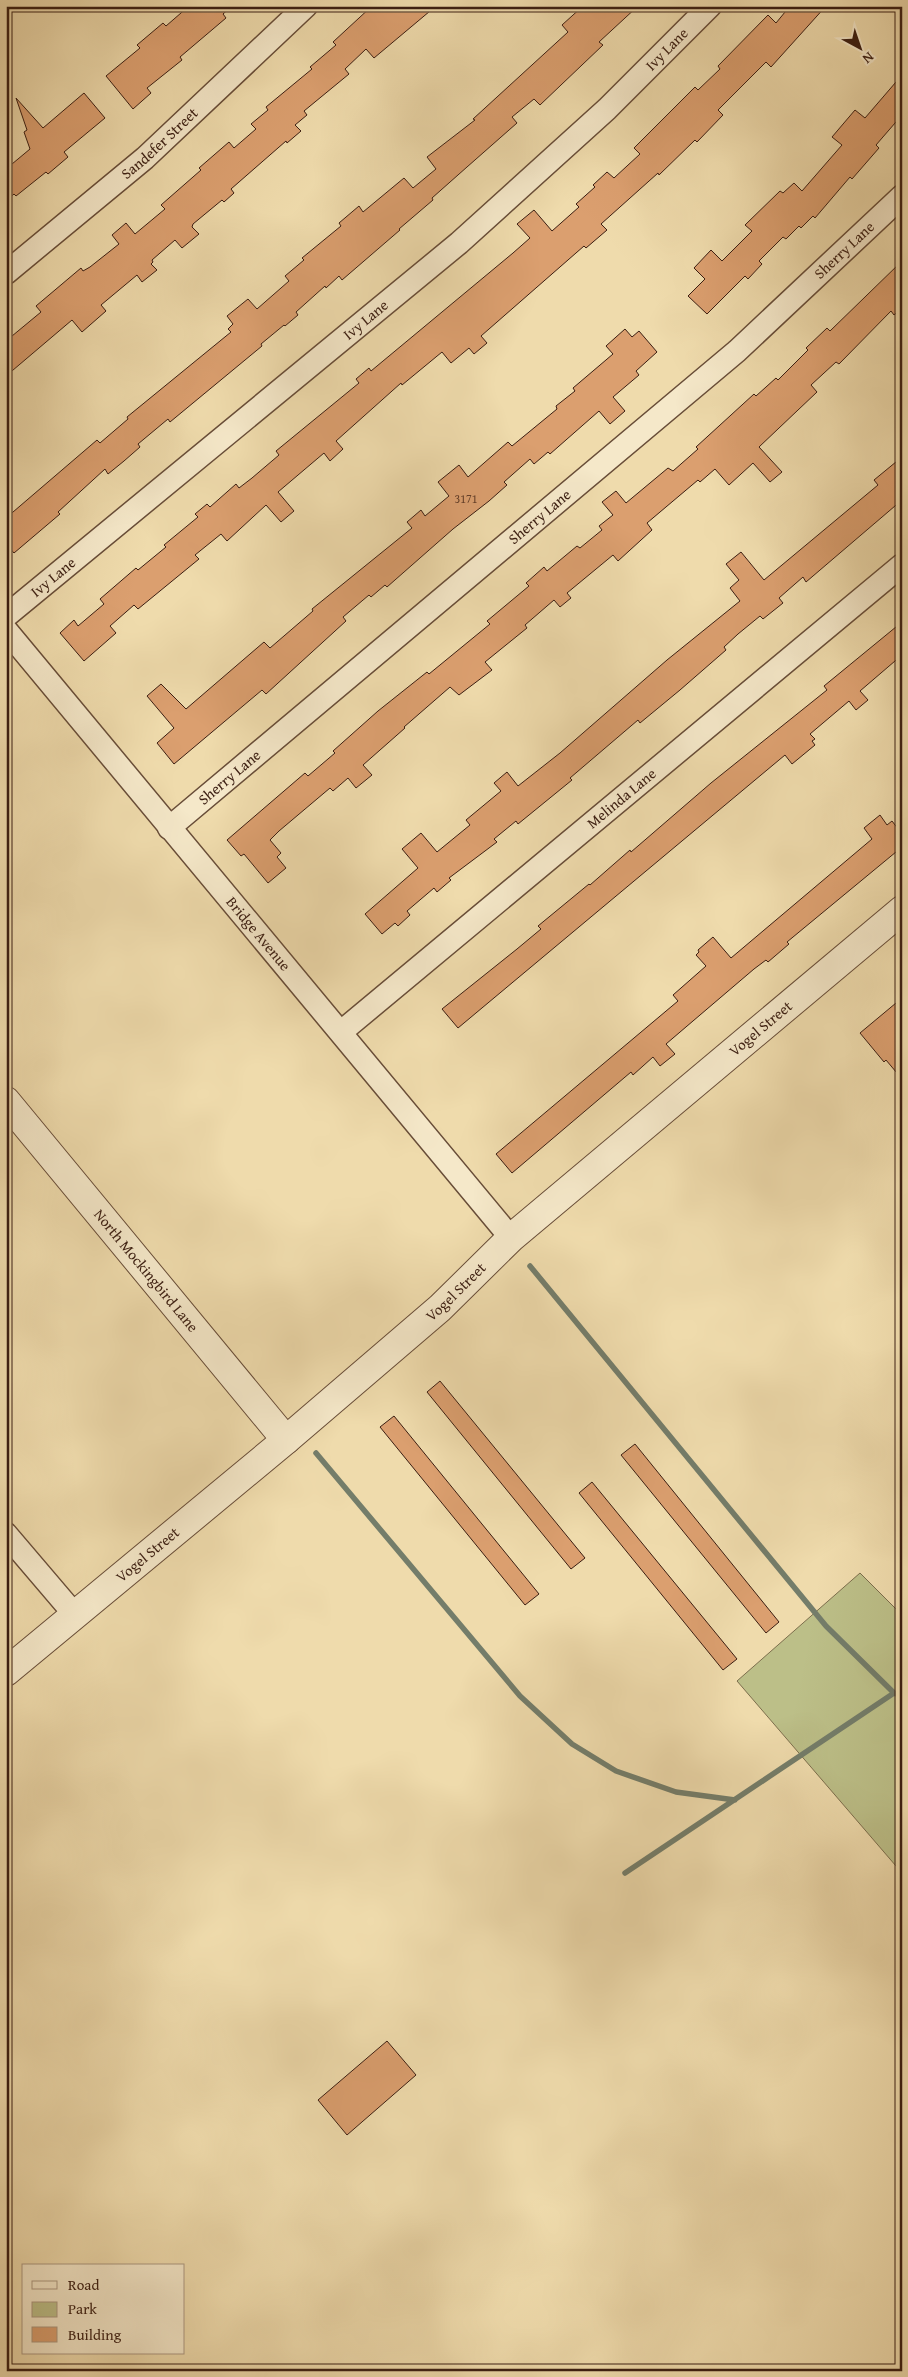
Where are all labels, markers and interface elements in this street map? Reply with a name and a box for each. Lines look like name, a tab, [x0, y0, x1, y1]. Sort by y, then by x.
north arrow	[836, 22, 886, 72]
street label: Ivy Lane	[640, 23, 693, 75]
text: N	[858, 47, 878, 69]
street label: Sandefer Street	[116, 102, 203, 184]
street label: Sherry Lane	[809, 216, 879, 283]
street label: Ivy Lane	[338, 295, 392, 344]
street label: Sherry Lane	[504, 484, 575, 549]
house number: 3171	[454, 490, 478, 507]
street label: Ivy Lane	[26, 552, 80, 602]
street label: Sherry Lane	[193, 744, 265, 809]
street label: Melinda Lane	[582, 763, 660, 833]
street label: Bridge Avenue	[222, 892, 296, 975]
street label: Vogel Street	[724, 995, 797, 1061]
street label: North Mockingbird Lane	[89, 1204, 204, 1336]
street label: Vogel Street	[421, 1257, 491, 1326]
street label: Vogel Street	[111, 1521, 184, 1587]
legend	[22, 2264, 185, 2354]
text: Road	[68, 2274, 99, 2295]
text: Park	[68, 2298, 97, 2319]
text: Building	[68, 2324, 122, 2345]

